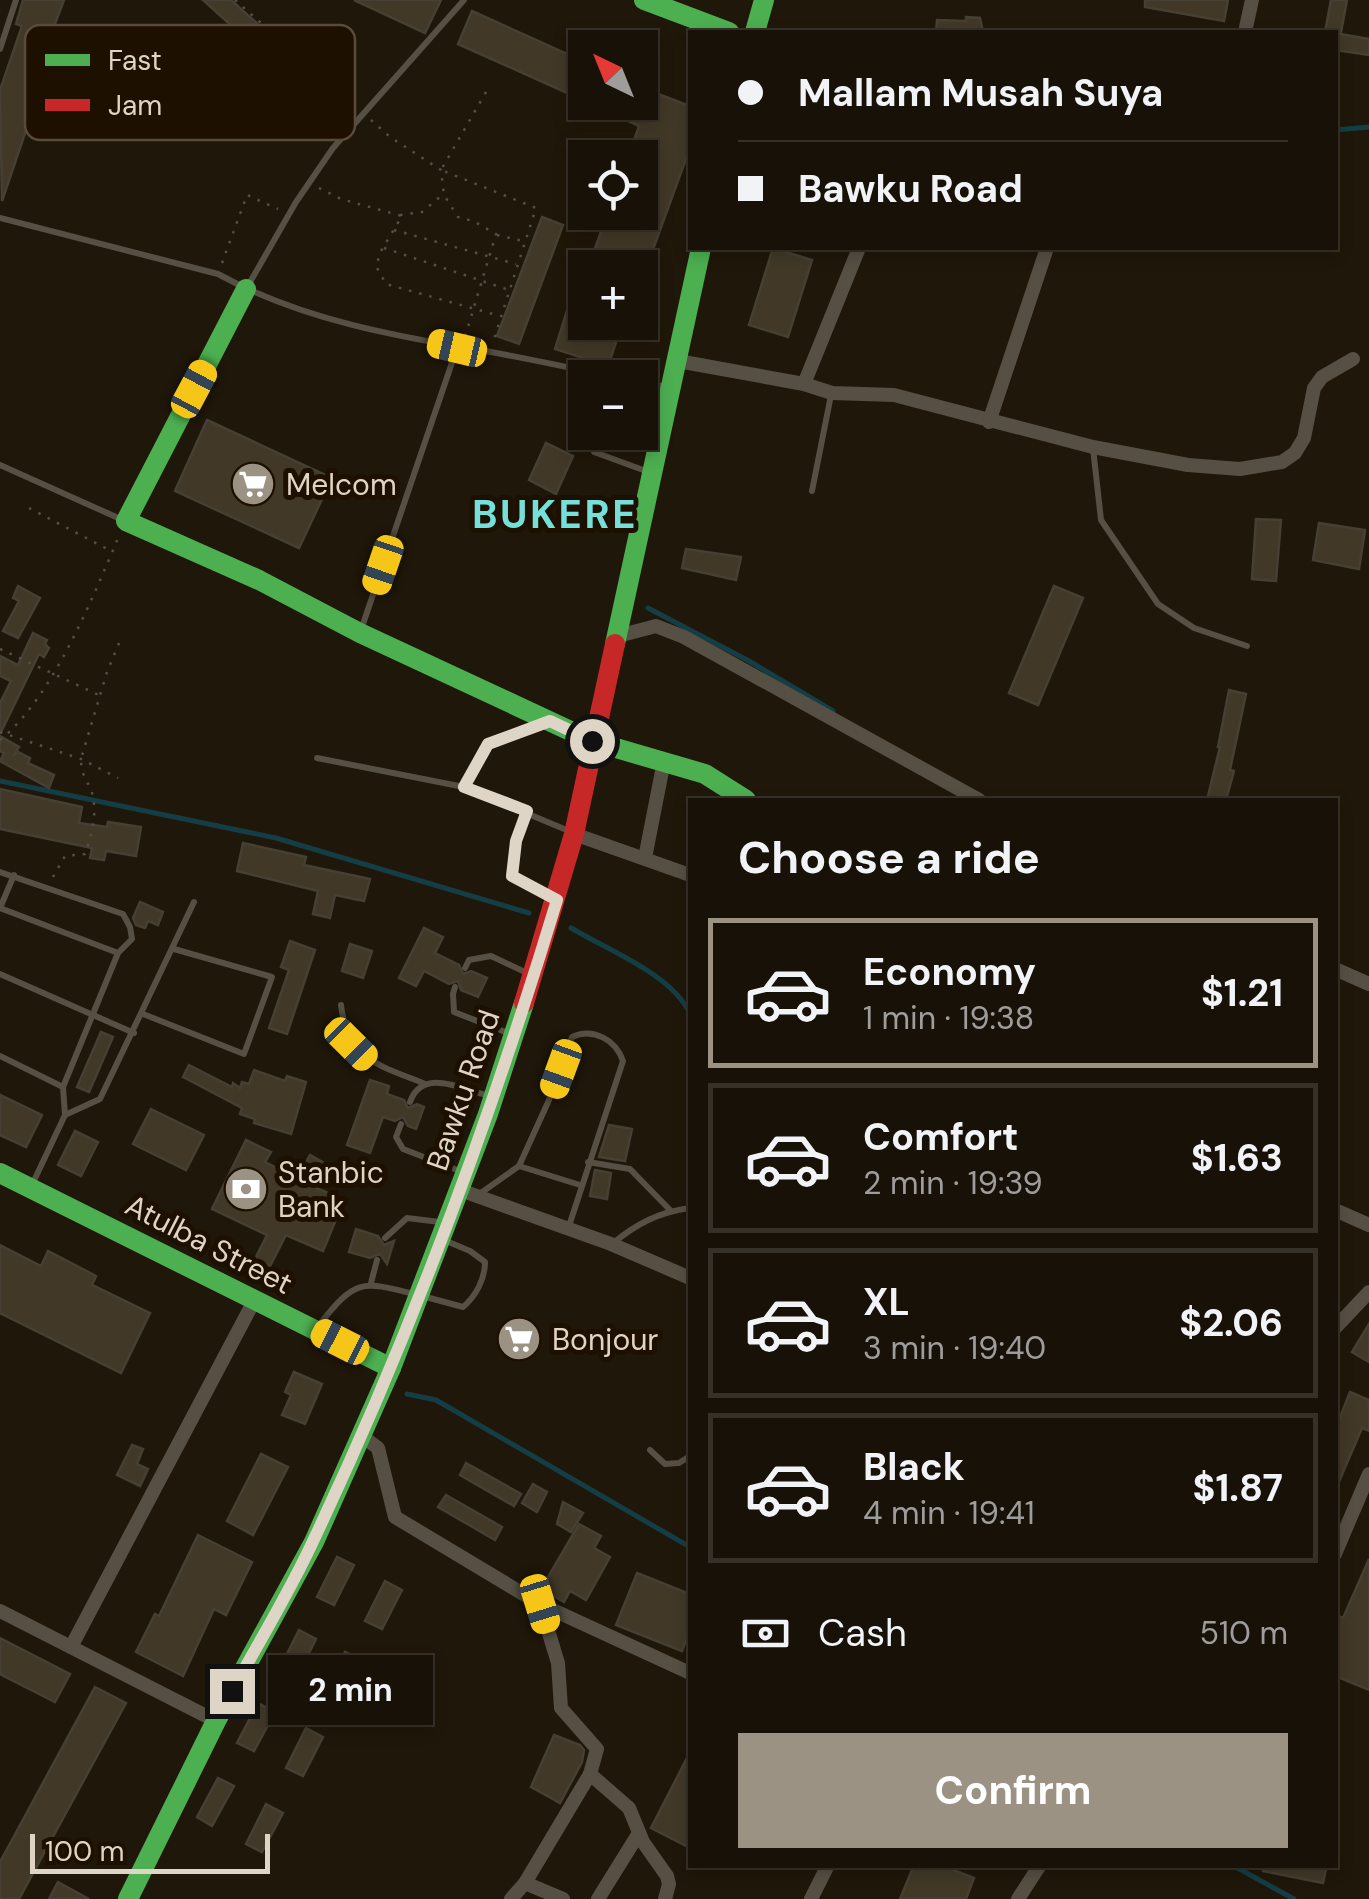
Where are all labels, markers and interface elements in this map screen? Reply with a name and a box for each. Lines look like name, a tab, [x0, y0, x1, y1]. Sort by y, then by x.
legend	[25, 25, 355, 140]
north arrow	[568, 30, 658, 120]
map controls	[568, 30, 658, 450]
text: Fast	[108, 42, 162, 79]
text: Mallam Musah Suya	[798, 68, 1163, 118]
text: Jam	[108, 87, 162, 124]
button: locate	[568, 140, 658, 230]
text: Bawku Road	[798, 164, 1023, 214]
button: +	[568, 250, 658, 340]
car	[424, 327, 490, 369]
car	[167, 355, 221, 423]
button: −	[568, 360, 658, 450]
supermarket icon: Melcom	[230, 461, 276, 507]
place label: Melcom	[286, 465, 397, 504]
district label: BUKERE	[472, 488, 638, 540]
car	[359, 532, 407, 598]
route start	[570, 719, 615, 764]
text: Choose a ride	[738, 828, 1040, 887]
text: Economy	[863, 947, 1036, 997]
icon: car	[743, 948, 833, 1038]
text: $1.21	[1201, 968, 1283, 1018]
text: 1 min · 19:38	[863, 997, 1034, 1039]
street label: Bawku Road	[417, 1005, 509, 1175]
car	[319, 1012, 383, 1076]
car	[537, 1036, 585, 1102]
text: Comfort	[863, 1112, 1019, 1162]
icon: car	[743, 1113, 833, 1203]
text: $1.63	[1191, 1133, 1283, 1183]
place label: Stanbic Bank	[278, 1153, 384, 1226]
text: 2 min · 19:39	[863, 1162, 1043, 1204]
bank icon: Stanbic Bank	[223, 1166, 269, 1212]
street label: Atulba Street	[119, 1185, 299, 1303]
text: XL	[863, 1277, 910, 1327]
icon: car	[743, 1278, 833, 1368]
text: $2.06	[1179, 1298, 1283, 1348]
car	[306, 1315, 374, 1369]
supermarket icon: Bonjour	[496, 1316, 542, 1362]
place label: Bonjour	[552, 1320, 658, 1359]
text: 3 min · 19:40	[863, 1327, 1046, 1369]
text: Black	[863, 1442, 965, 1492]
icon: car	[743, 1443, 833, 1533]
text: $1.87	[1193, 1463, 1283, 1513]
text: 4 min · 19:41	[863, 1492, 1035, 1534]
car	[517, 1571, 563, 1637]
icon: cash	[738, 1606, 793, 1661]
text: Cash	[818, 1608, 907, 1658]
text: 510 m	[1200, 1612, 1288, 1654]
callout: 2 min	[267, 1656, 432, 1726]
route end	[210, 1669, 255, 1714]
text: 2 min	[308, 1669, 393, 1711]
button: Confirm	[738, 1733, 1288, 1848]
scale bar	[30, 1829, 270, 1874]
text: 100 m	[45, 1833, 124, 1870]

